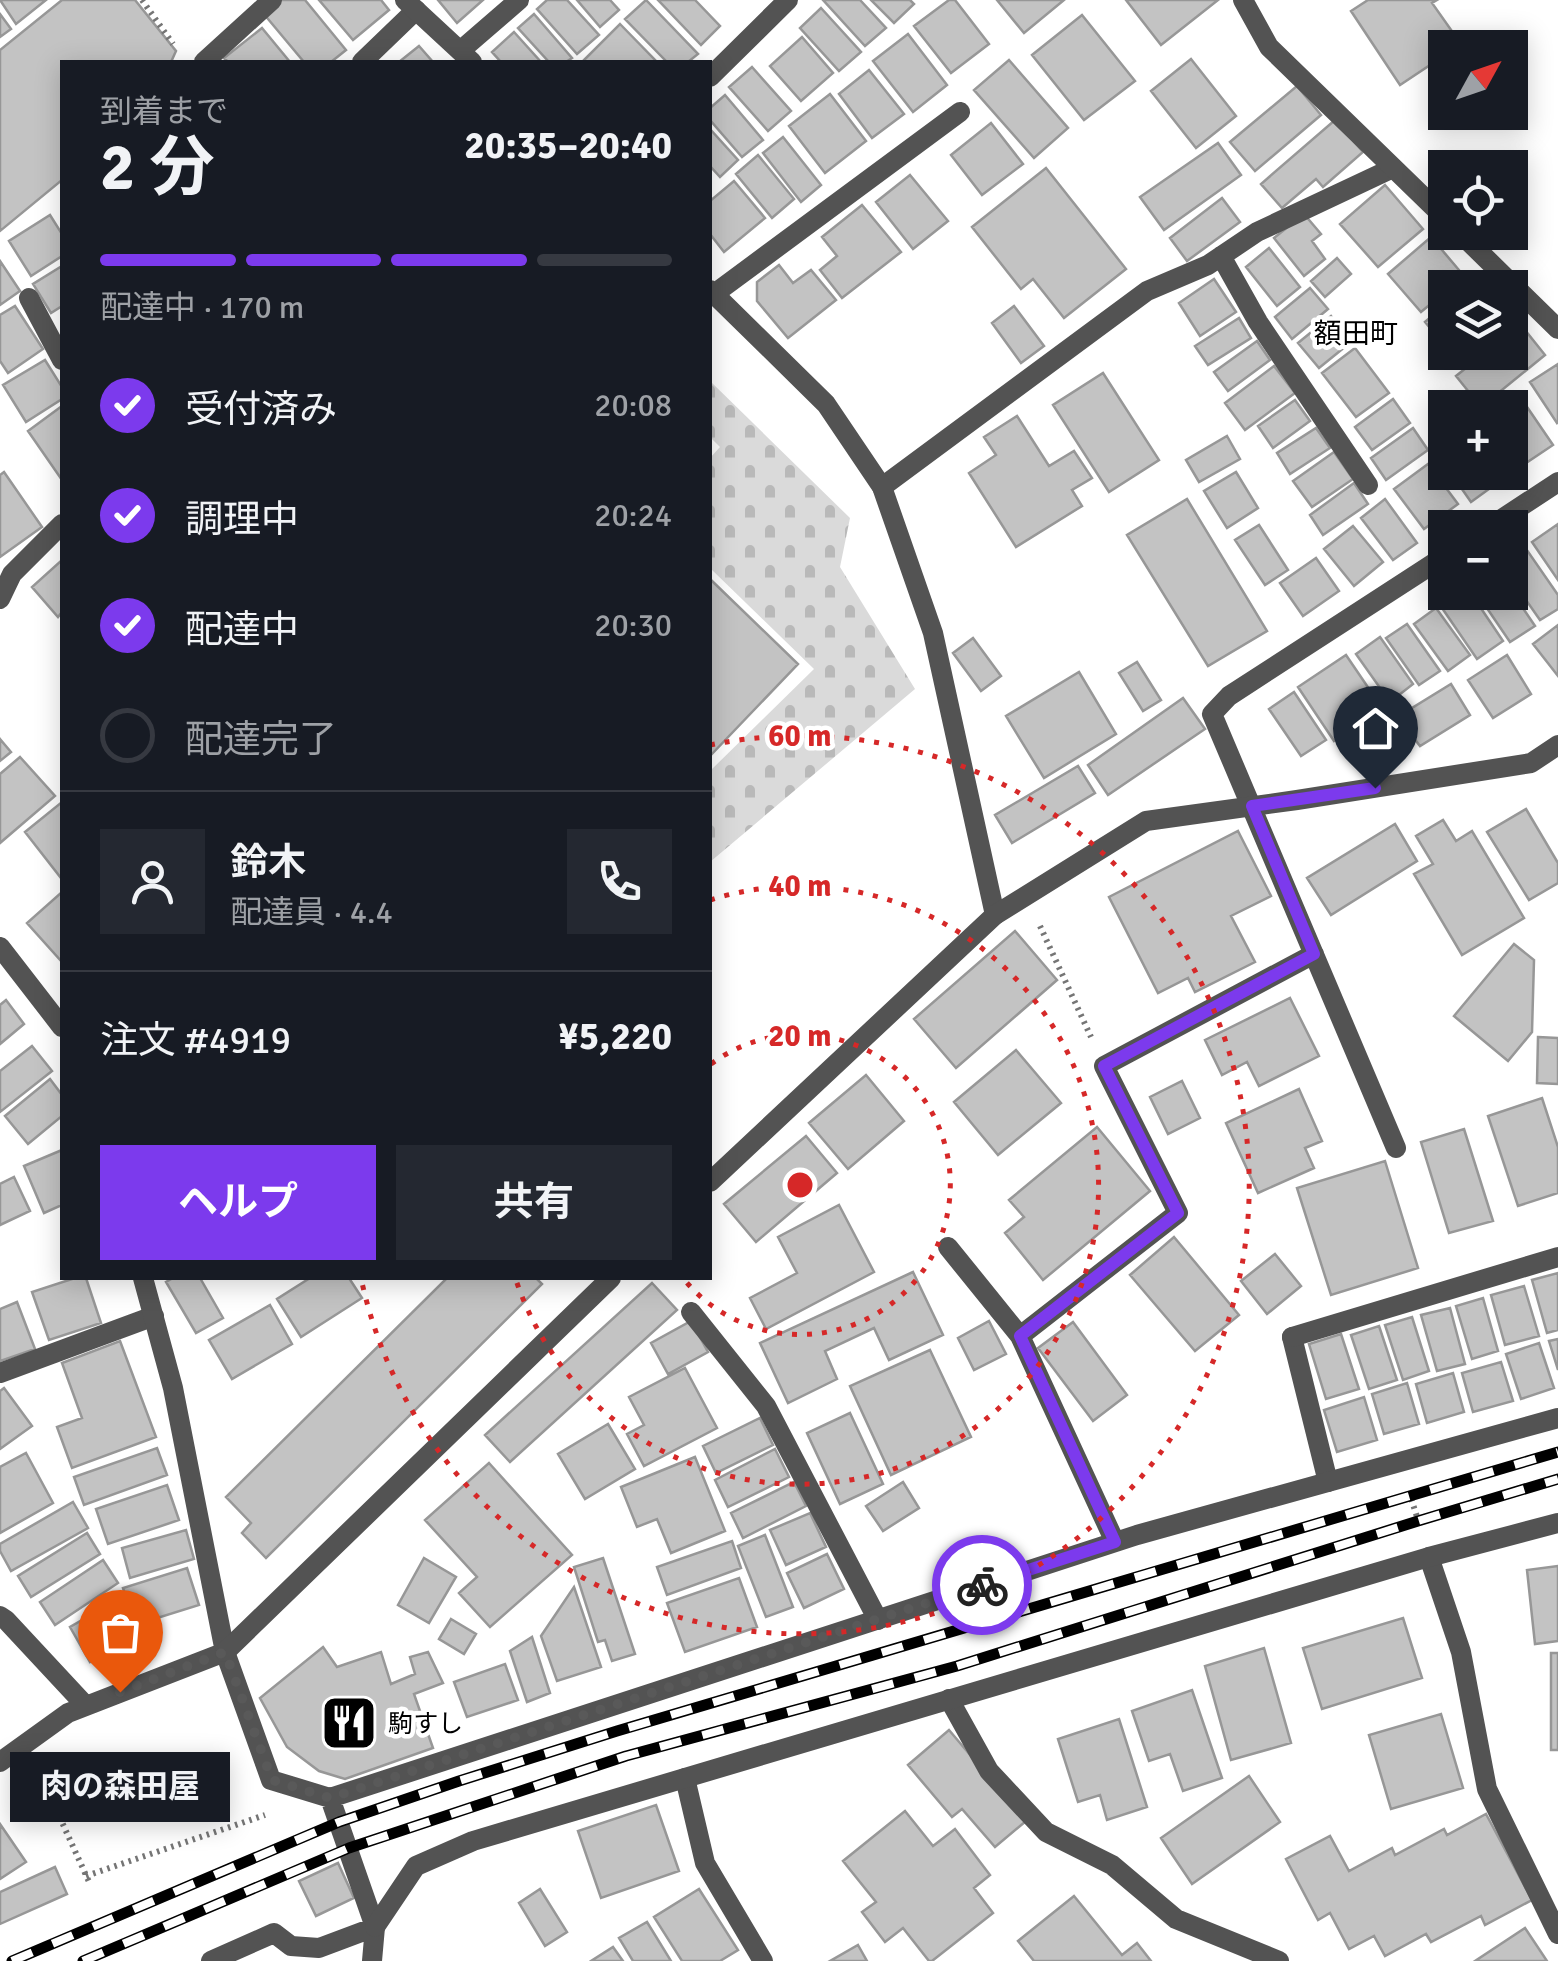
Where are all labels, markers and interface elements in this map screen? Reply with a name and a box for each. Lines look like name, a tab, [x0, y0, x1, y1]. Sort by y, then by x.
north arrow	[1428, 30, 1528, 130]
map controls	[1428, 30, 1528, 610]
text: 到着まで	[100, 92, 228, 131]
text: 20:35–20:40	[464, 122, 672, 169]
text: 2 分	[100, 128, 214, 208]
button: locate	[1428, 150, 1528, 250]
button: layers	[1428, 270, 1528, 370]
text: 配達中 · 170 m	[100, 288, 304, 327]
district label: 額田町	[1314, 317, 1398, 351]
icon: check	[100, 378, 155, 433]
text: 受付済み	[185, 386, 337, 433]
text: 20:08	[594, 386, 672, 425]
button: +	[1428, 390, 1528, 490]
icon: check	[100, 488, 155, 543]
text: 調理中	[185, 496, 299, 543]
text: 20:24	[594, 496, 672, 535]
button: −	[1428, 510, 1528, 610]
icon: check	[100, 598, 155, 653]
text: 配達中	[185, 606, 299, 653]
text: 20:30	[594, 606, 672, 645]
pin	[1333, 686, 1418, 789]
icon: home	[1348, 701, 1403, 756]
text: 配達完了	[185, 716, 337, 763]
text: 60 m	[768, 718, 832, 755]
button: person	[100, 829, 205, 934]
button: phone	[567, 829, 672, 934]
text: 鈴木	[230, 839, 306, 886]
text: 40 m	[768, 868, 832, 905]
text: 配達員 · 4.4	[230, 893, 393, 932]
text: ¥5,220	[558, 1013, 672, 1060]
text: 注文 #4919	[100, 1017, 291, 1064]
text: 20 m	[768, 1018, 832, 1055]
button: ヘルプ	[100, 1145, 376, 1260]
button: 共有	[396, 1145, 672, 1260]
centre of rings	[782, 1167, 818, 1203]
courier	[932, 1535, 1032, 1635]
icon: bike	[955, 1558, 1010, 1613]
pin	[78, 1590, 163, 1693]
icon: bag	[93, 1605, 148, 1660]
restaurant icon: 駒すし	[319, 1693, 379, 1753]
place label: 駒すし	[388, 1708, 463, 1739]
callout: 肉の森田屋	[10, 1752, 230, 1822]
text: 肉の森田屋	[40, 1767, 200, 1806]

